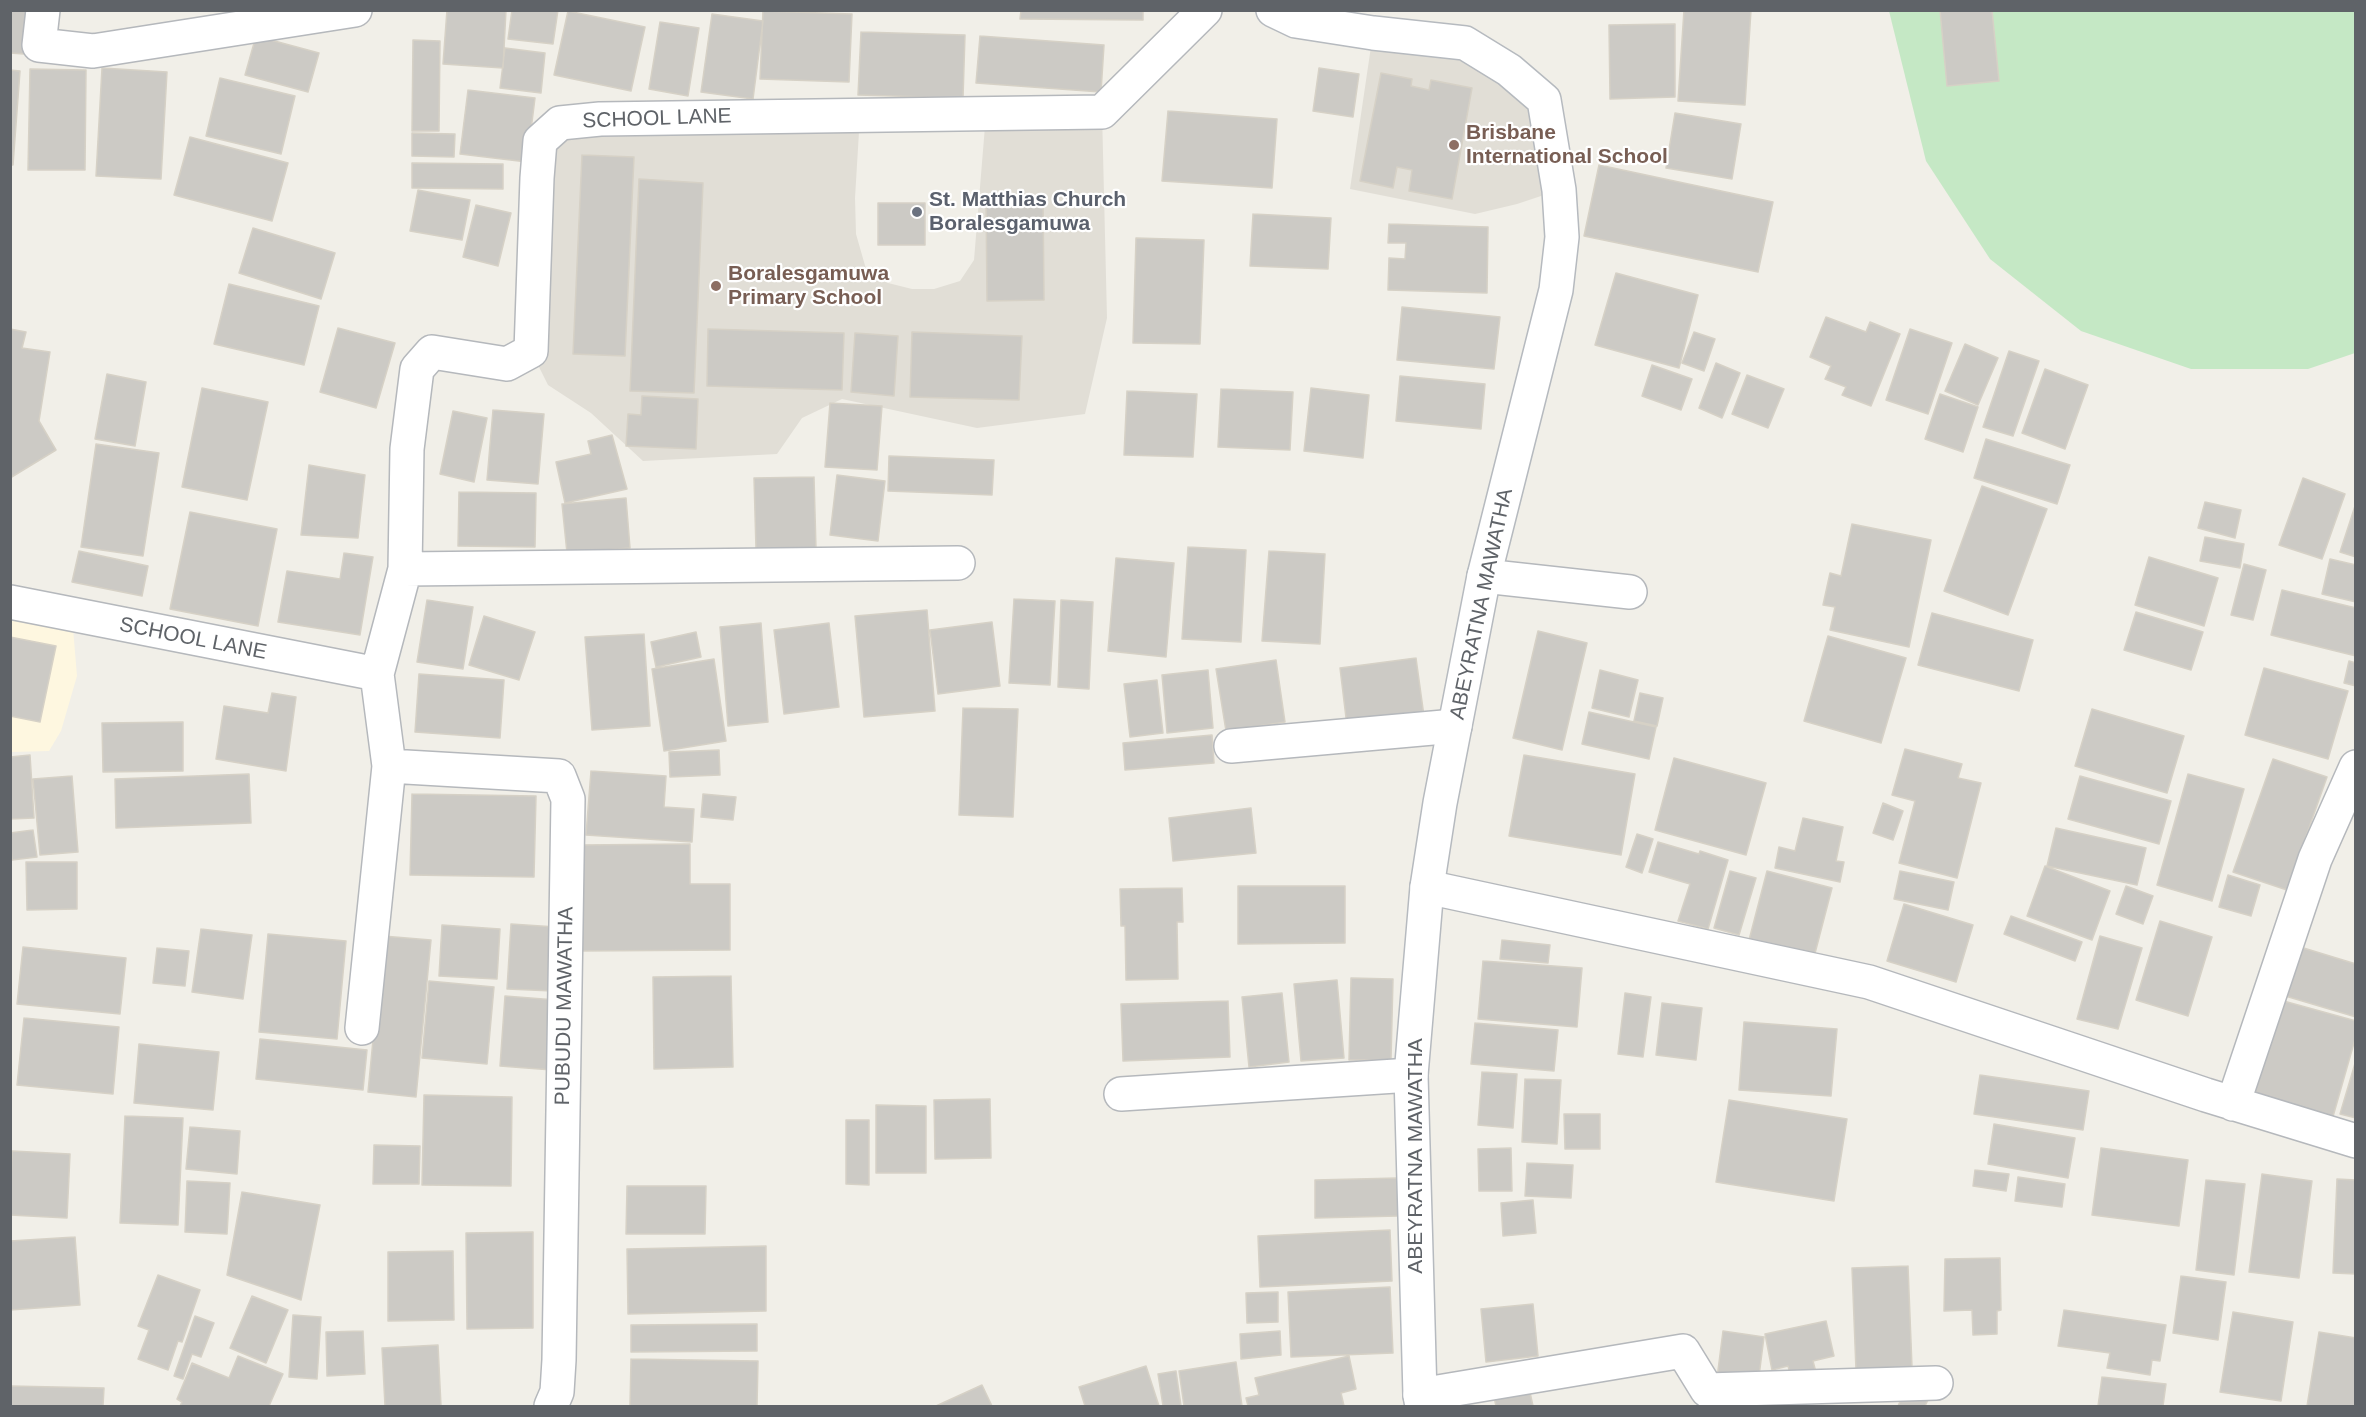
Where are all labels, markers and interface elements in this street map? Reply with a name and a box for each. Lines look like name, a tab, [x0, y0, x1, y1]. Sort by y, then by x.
street label: SCHOOL LANE	[582, 104, 732, 134]
place label: Brisbane International School	[1466, 120, 1668, 170]
marker: Brisbane International School	[1447, 138, 1461, 152]
place label: St. Matthias Church Boralesgamuwa	[929, 187, 1126, 237]
marker: St. Matthias Church Boralesgamuwa	[910, 205, 924, 219]
place label: Boralesgamuwa Primary School	[728, 261, 889, 311]
marker: Boralesgamuwa Primary School	[709, 279, 723, 293]
street label: ABEYRATNA MAWATHA	[1445, 486, 1519, 722]
street label: SCHOOL LANE	[117, 612, 269, 666]
street label: PUBUDU MAWATHA	[551, 906, 579, 1106]
street label: ABEYRATNA MAWATHA	[1403, 1038, 1429, 1274]

